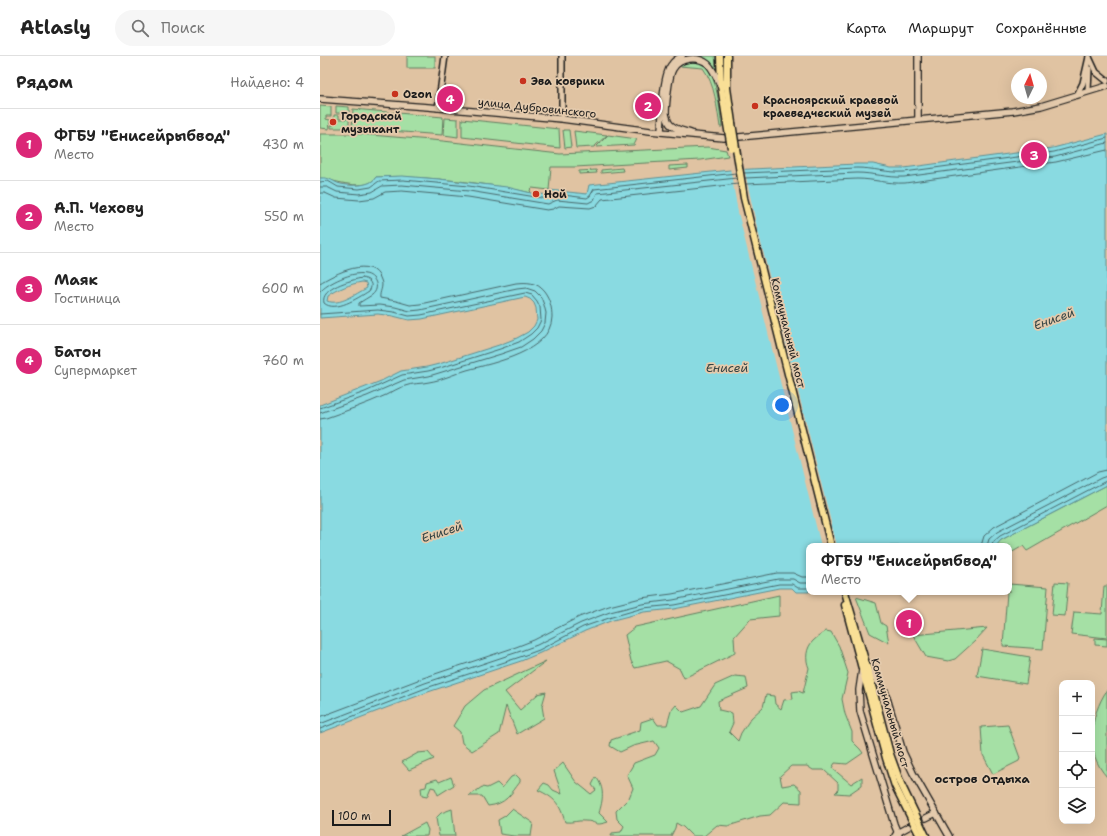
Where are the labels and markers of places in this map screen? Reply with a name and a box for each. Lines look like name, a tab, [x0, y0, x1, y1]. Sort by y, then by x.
place label: Эва коврики	[531, 74, 605, 89]
marker: Эва коврики	[518, 76, 528, 86]
pin: 4	[437, 84, 463, 114]
place label: Ozon	[403, 87, 433, 102]
marker: Ozon	[390, 89, 400, 99]
pin: 2	[635, 91, 661, 121]
place label: Красноярский краевой краеведческий музей	[763, 93, 899, 121]
marker: Красноярский краевой краеведческий музей	[750, 101, 760, 111]
place label: Городской музыкант	[341, 109, 402, 137]
marker: Городской музыкант	[328, 117, 338, 127]
pin: 3	[1021, 140, 1047, 170]
place label: Ной	[544, 187, 567, 202]
marker: Ной	[531, 189, 541, 199]
pin: 1	[896, 608, 922, 638]

